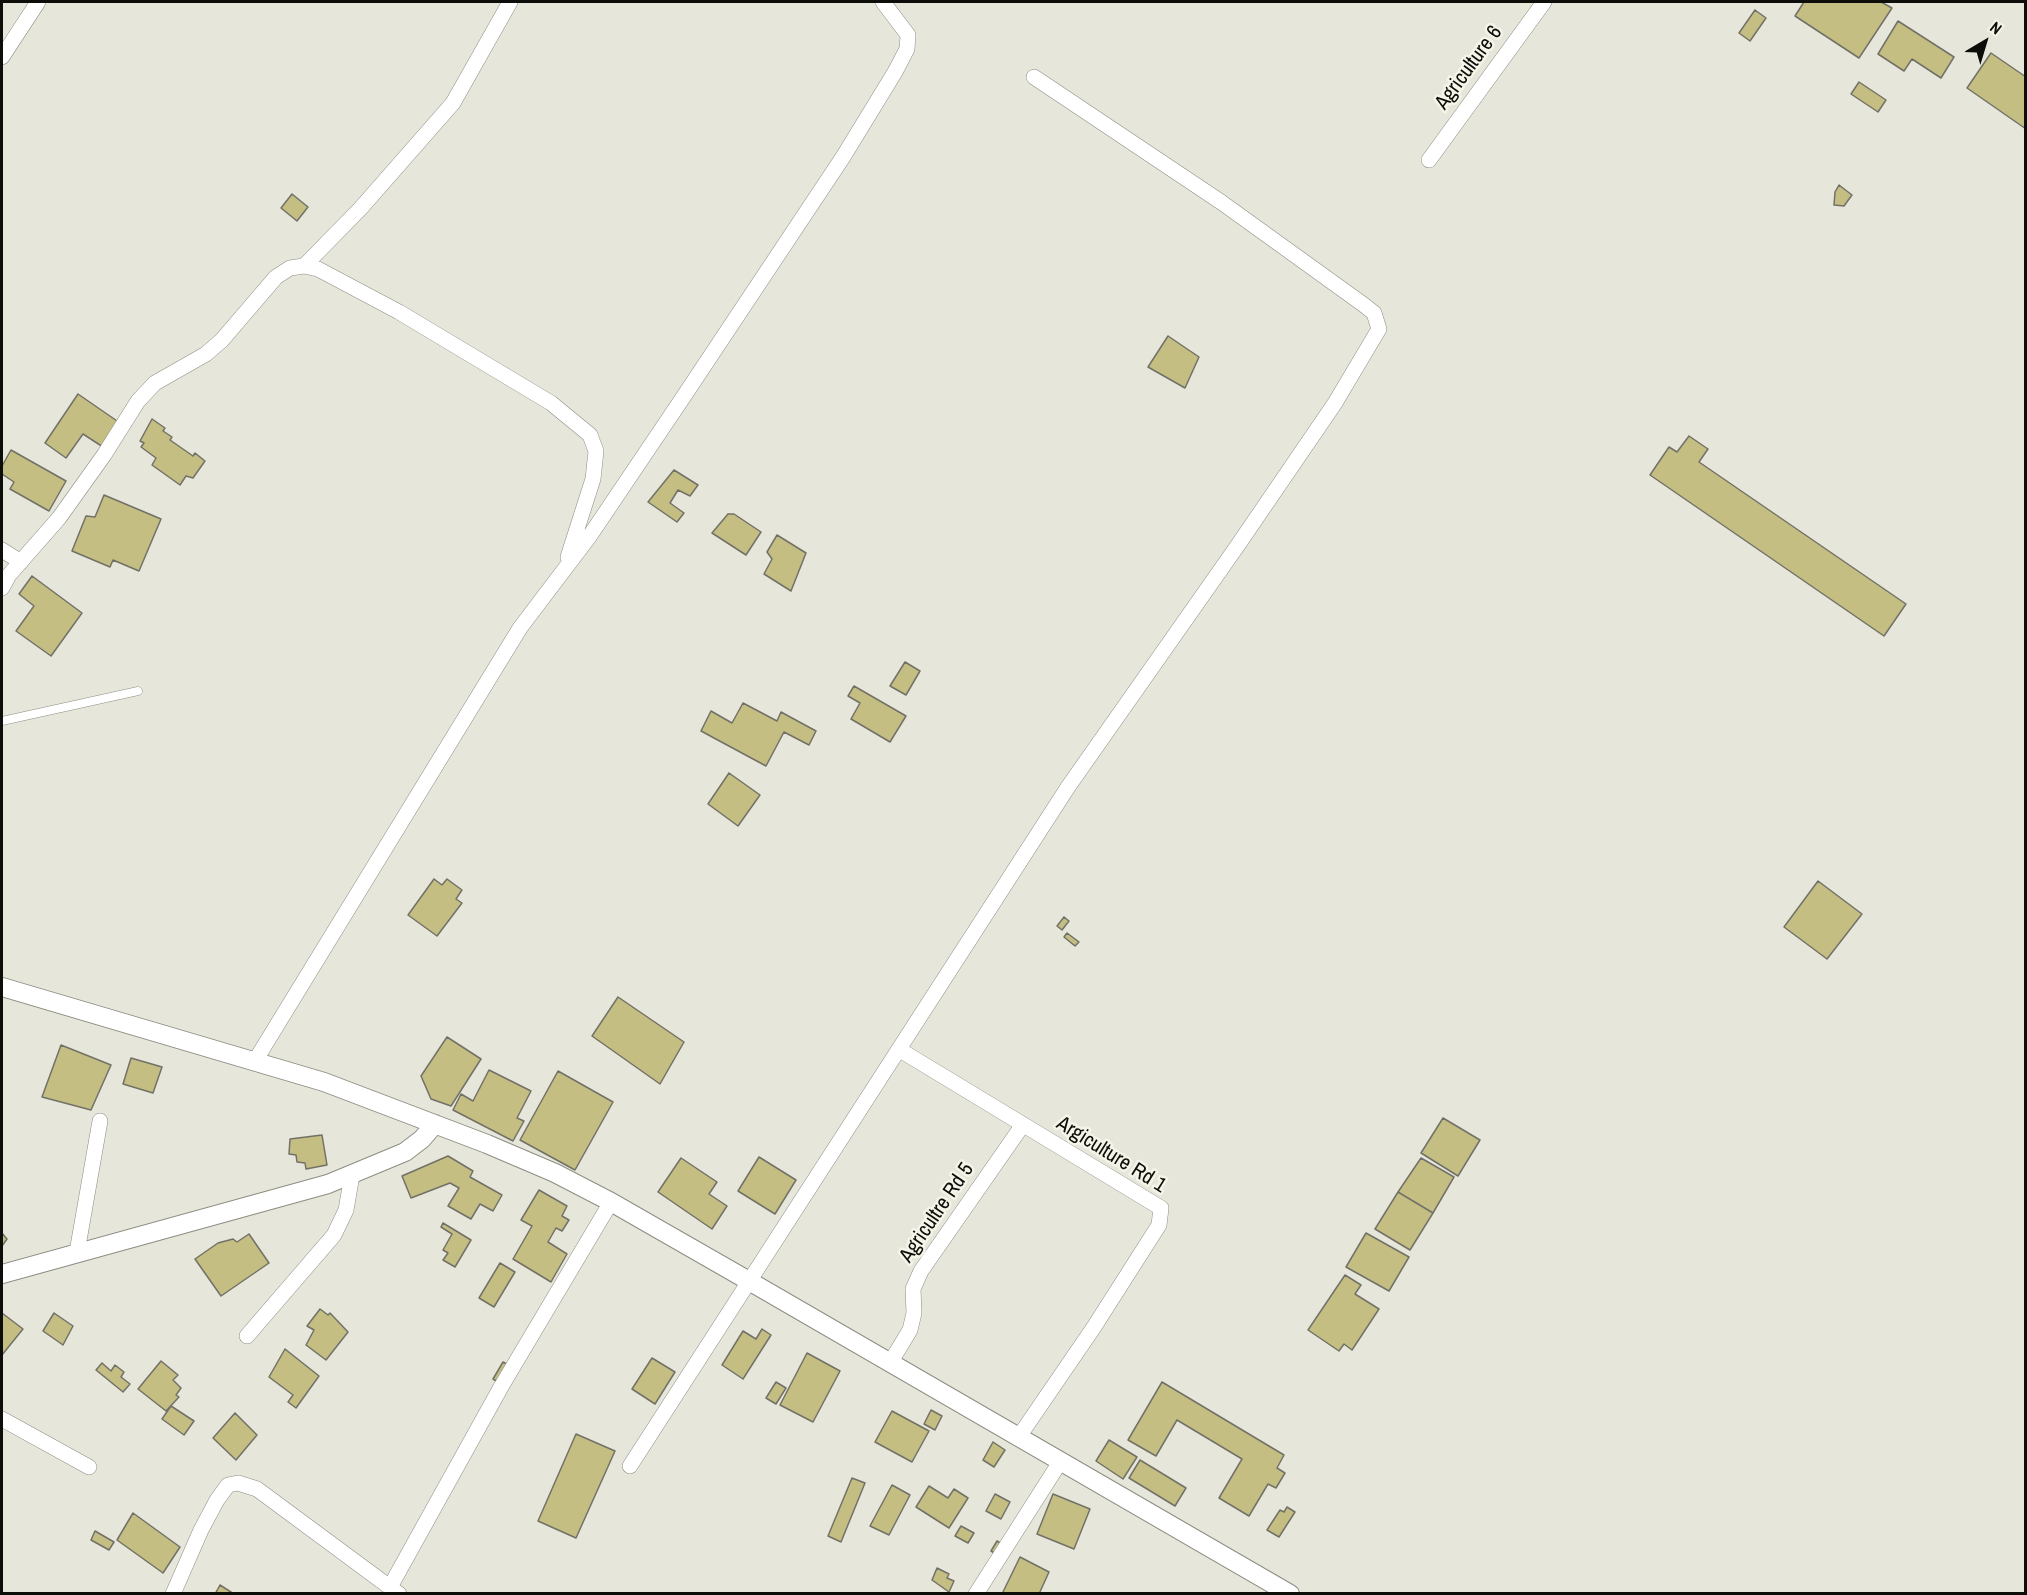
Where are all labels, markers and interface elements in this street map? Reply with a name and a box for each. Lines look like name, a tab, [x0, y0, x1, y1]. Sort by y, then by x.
north arrow	[1955, 12, 2015, 72]
text: N	[1986, 16, 2007, 39]
street label: Agriculture 6	[1430, 21, 1508, 115]
street label: Argiculture Rd 1	[1052, 1111, 1170, 1199]
street label: Agricultre Rd 5	[894, 1158, 980, 1268]

